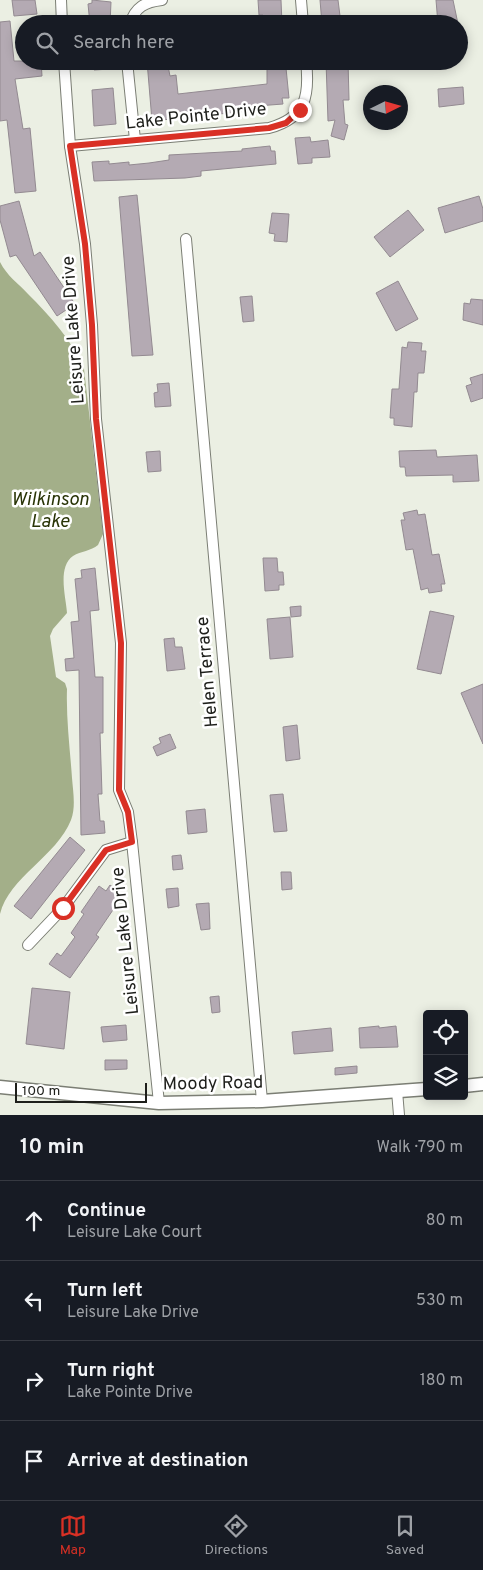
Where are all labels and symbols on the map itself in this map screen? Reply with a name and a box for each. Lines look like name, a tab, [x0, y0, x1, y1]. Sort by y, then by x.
north arrow	[363, 85, 408, 130]
street label: Lake Pointe Drive	[124, 98, 268, 136]
route end	[289, 99, 312, 122]
street label: Leisure Lake Drive	[57, 255, 91, 405]
water label: Wilkinson Lake	[11, 488, 90, 534]
street label: Helen Terrace	[192, 616, 224, 728]
street label: Leisure Lake Drive	[107, 866, 145, 1016]
route start	[52, 897, 75, 920]
street label: Moody Road	[162, 1072, 264, 1096]
scale bar	[15, 1080, 148, 1103]

